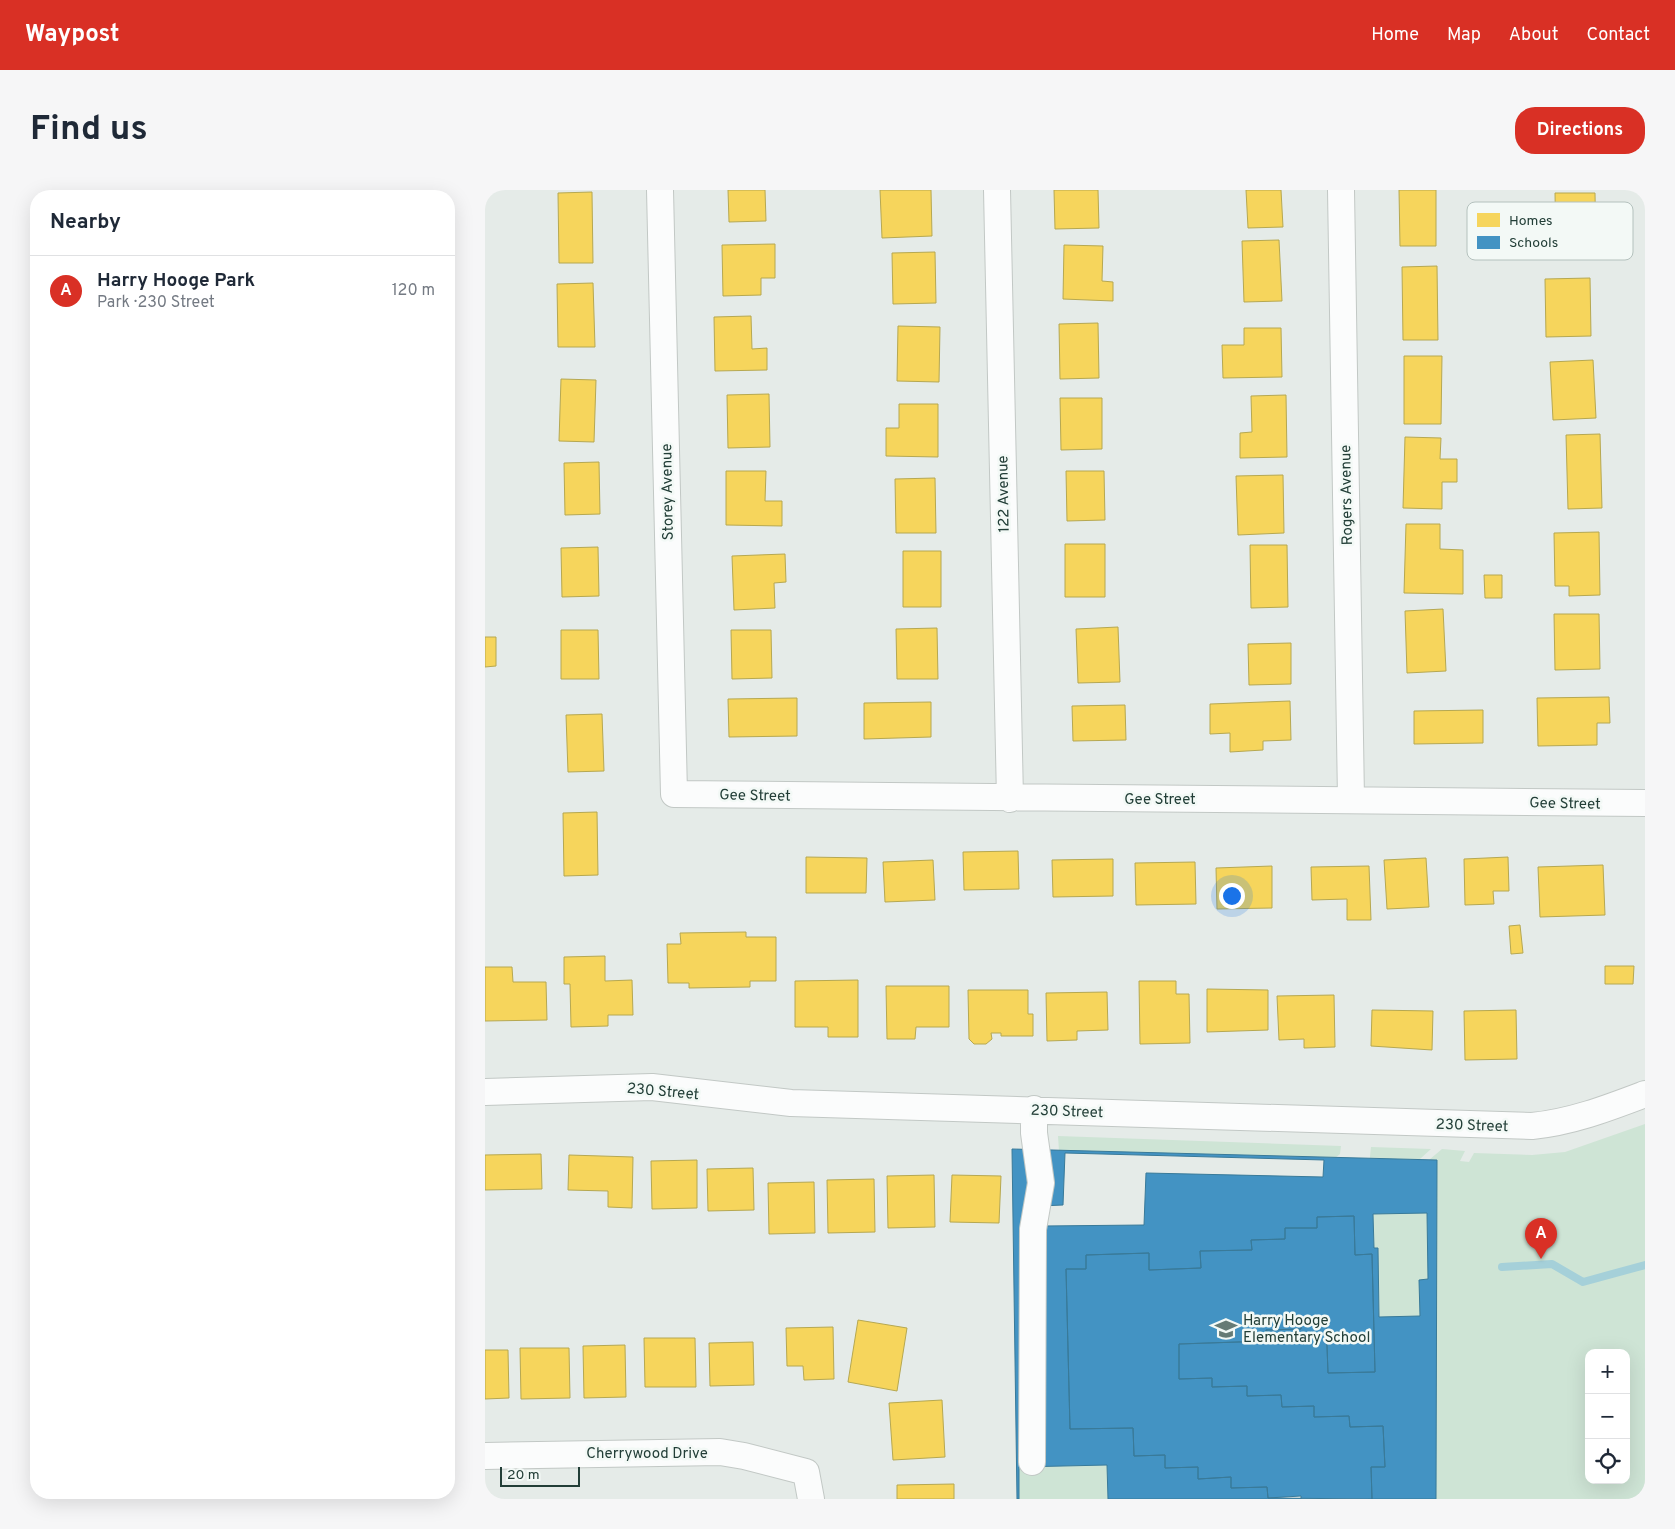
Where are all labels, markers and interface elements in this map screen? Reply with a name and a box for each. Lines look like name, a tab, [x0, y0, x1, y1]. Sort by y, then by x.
text: Waypost	[25, 20, 119, 50]
text: Home	[1371, 24, 1419, 47]
text: Map	[1447, 24, 1481, 47]
text: About	[1509, 24, 1558, 47]
text: Contact	[1586, 24, 1650, 47]
button: Directions	[1515, 107, 1645, 154]
text: Find us	[30, 108, 148, 152]
legend	[1467, 202, 1633, 260]
text: Nearby	[50, 209, 121, 236]
text: Homes	[1509, 213, 1553, 230]
text: Schools	[1509, 235, 1558, 252]
text: Harry Hooge Park	[97, 269, 255, 293]
text: A	[60, 281, 72, 301]
text: 120 m	[392, 281, 435, 301]
text: Park · 230 Street	[97, 293, 215, 313]
street label: Storey Avenue	[658, 443, 679, 541]
street label: Rogers Avenue	[1337, 445, 1358, 545]
street label: 122 Avenue	[994, 455, 1015, 533]
street label: Gee Street	[719, 786, 791, 807]
street label: Gee Street	[1124, 791, 1196, 810]
street label: Gee Street	[1529, 794, 1601, 815]
your location	[1219, 883, 1245, 909]
street label: 230 Street	[626, 1080, 700, 1105]
street label: 230 Street	[1030, 1102, 1104, 1123]
street label: 230 Street	[1435, 1116, 1509, 1137]
pin: A	[1525, 1218, 1557, 1259]
place label: Harry Hooge Elementary School	[1243, 1312, 1370, 1348]
school or university icon: Harry Hooge Elementary School	[1213, 1316, 1239, 1342]
map controls	[1585, 1349, 1630, 1484]
button: +	[1585, 1349, 1630, 1394]
button: −	[1585, 1394, 1630, 1439]
button: locate	[1585, 1439, 1630, 1484]
street label: Cherrywood Drive	[586, 1445, 708, 1464]
scale bar	[500, 1464, 580, 1487]
text: 20 m	[507, 1467, 540, 1484]

